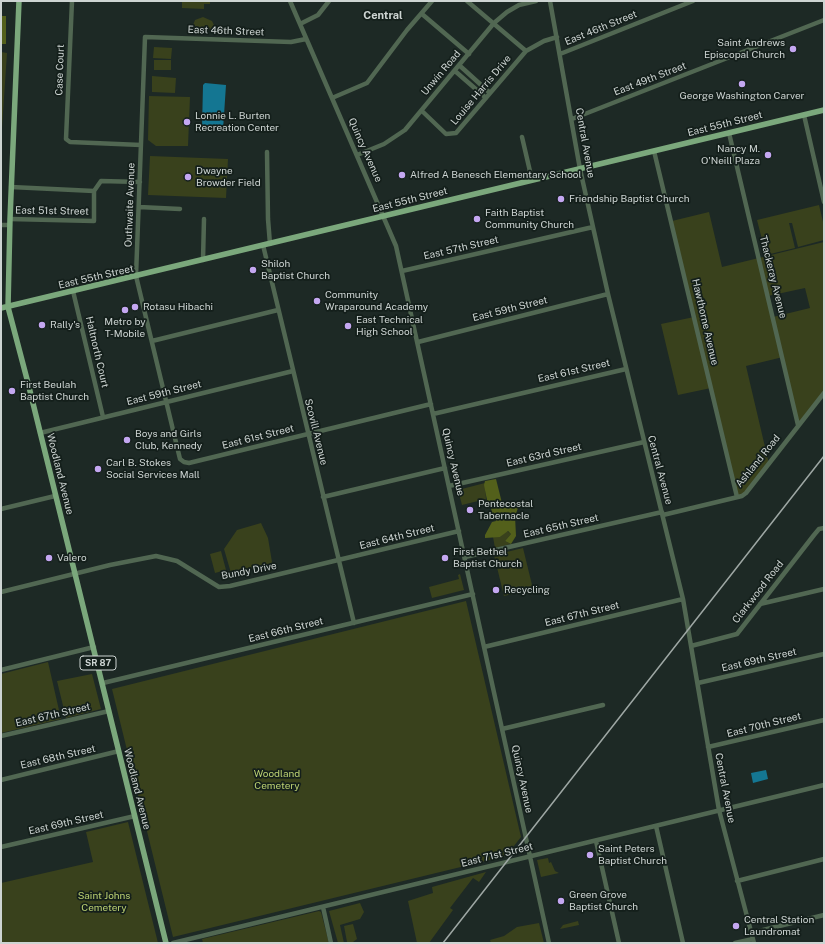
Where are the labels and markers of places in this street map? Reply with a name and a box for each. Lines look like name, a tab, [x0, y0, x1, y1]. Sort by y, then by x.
place label: Saint Andrews Episcopal Church	[704, 37, 785, 60]
marker: Saint Andrews Episcopal Church	[788, 44, 798, 54]
marker: George Washington Carver	[737, 79, 747, 89]
place label: George Washington Carver	[679, 90, 805, 102]
place label: Lonnie L. Burten Recreation Center	[195, 110, 279, 134]
marker: Lonnie L. Burten Recreation Center	[182, 117, 192, 127]
place label: Nancy M. O'Neill Plaza	[701, 143, 760, 166]
marker: Nancy M. O'Neill Plaza	[763, 150, 773, 160]
place label: Dwayne Browder Field	[196, 165, 261, 188]
place label: Alfred A Benesch Elementary School	[410, 169, 581, 181]
marker: Alfred A Benesch Elementary School	[397, 170, 407, 180]
marker: Dwayne Browder Field	[183, 172, 193, 182]
place label: Friendship Baptist Church	[569, 193, 690, 205]
marker: Friendship Baptist Church	[556, 194, 566, 204]
place label: Faith Baptist Community Church	[485, 207, 574, 230]
marker: Faith Baptist Community Church	[472, 214, 482, 224]
place label: Shiloh Baptist Church	[261, 258, 330, 282]
marker: Shiloh Baptist Church	[248, 265, 258, 275]
place label: Community Wraparound Academy	[325, 289, 428, 312]
marker: Community Wraparound Academy	[312, 296, 322, 306]
place label: Rotasu Hibachi	[143, 301, 213, 313]
marker: Rotasu Hibachi	[130, 302, 140, 312]
marker: Metro by T-Mobile	[120, 305, 130, 315]
place label: East Technical High School	[356, 314, 423, 338]
place label: Metro by T-Mobile	[104, 316, 146, 340]
place label: Rally's	[50, 319, 80, 331]
marker: Rally's	[37, 320, 47, 330]
marker: East Technical High School	[343, 321, 353, 331]
place label: First Beulah Baptist Church	[20, 379, 89, 402]
marker: First Beulah Baptist Church	[7, 386, 17, 396]
place label: Boys and Girls Club, Kennedy	[135, 428, 202, 452]
marker: Boys and Girls Club, Kennedy	[122, 435, 132, 445]
place label: Carl B. Stokes Social Services Mall	[106, 457, 200, 480]
marker: Carl B. Stokes Social Services Mall	[93, 464, 103, 474]
place label: Pentecostal Tabernacle	[478, 498, 533, 522]
marker: Pentecostal Tabernacle	[465, 505, 475, 515]
place label: First Bethel Baptist Church	[453, 546, 522, 570]
place label: Valero	[57, 552, 87, 564]
marker: Valero	[44, 553, 54, 563]
marker: First Bethel Baptist Church	[440, 553, 450, 563]
place label: Recycling	[504, 584, 550, 596]
marker: Recycling	[491, 585, 501, 595]
place label: Saint Peters Baptist Church	[598, 843, 667, 866]
marker: Saint Peters Baptist Church	[585, 850, 595, 860]
place label: Green Grove Baptist Church	[569, 889, 638, 912]
marker: Green Grove Baptist Church	[556, 896, 566, 906]
place label: Central Station Laundromat	[744, 914, 814, 938]
marker: Central Station Laundromat	[731, 921, 741, 931]

